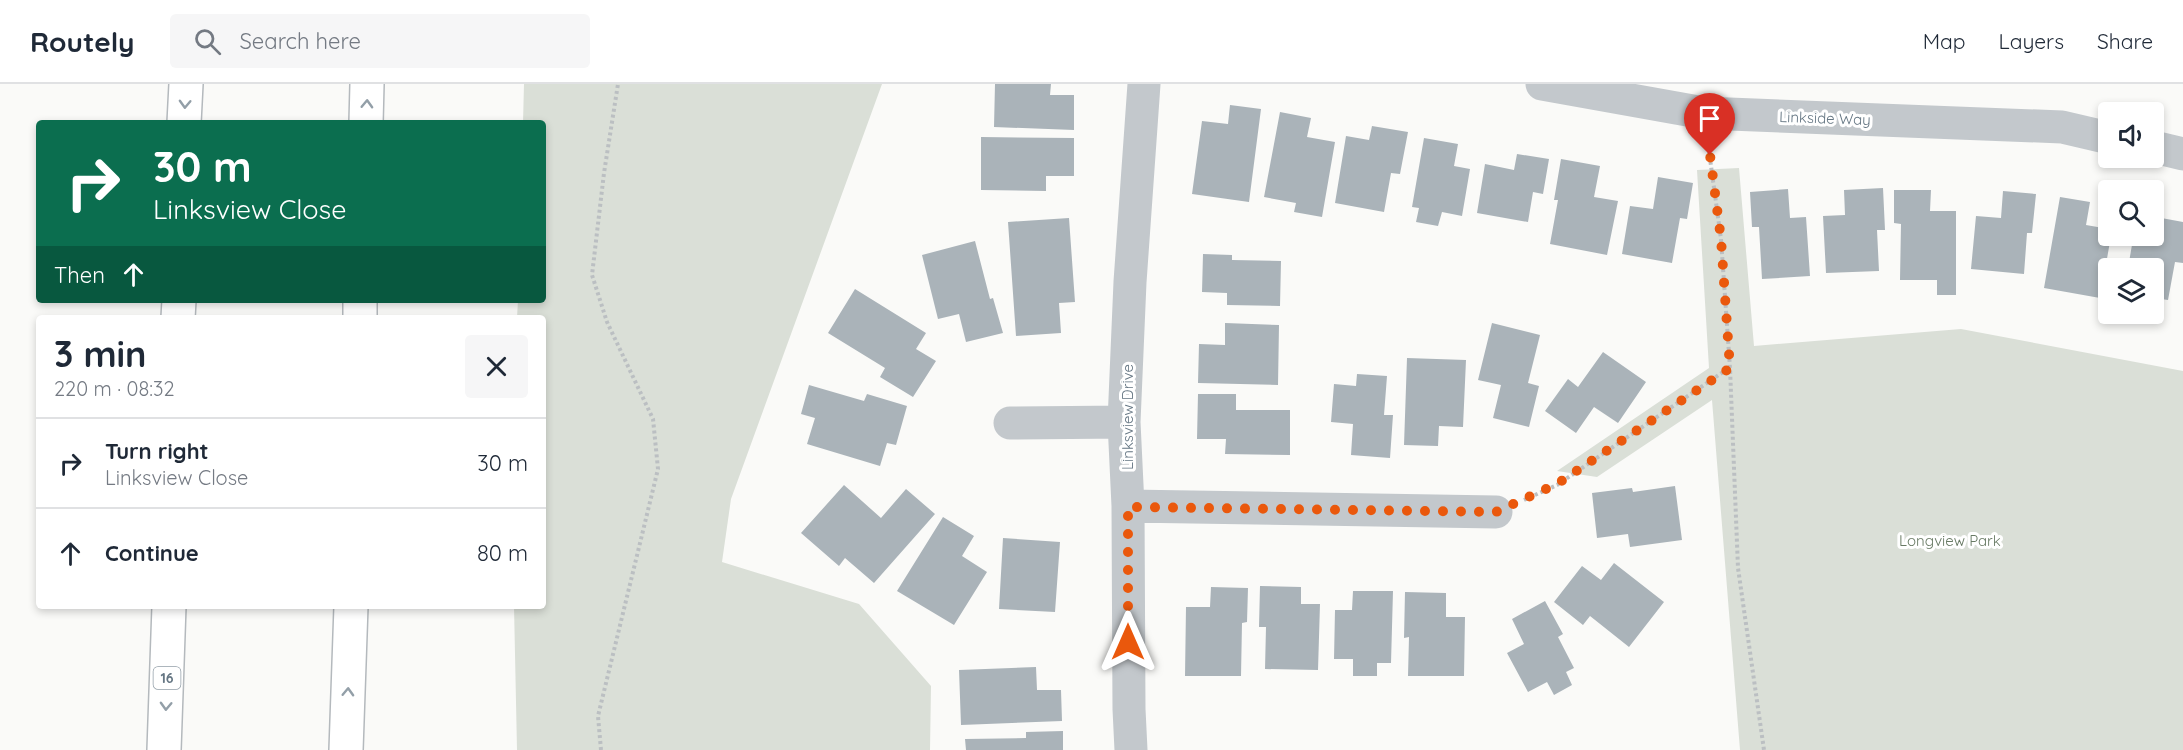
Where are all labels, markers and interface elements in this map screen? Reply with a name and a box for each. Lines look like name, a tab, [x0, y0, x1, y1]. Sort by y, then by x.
search box	[170, 14, 590, 68]
text: Routely	[30, 24, 134, 59]
icon: search	[191, 25, 224, 58]
text: Search here	[239, 27, 361, 55]
text: Map	[1923, 28, 1966, 54]
text: Layers	[1999, 28, 2064, 54]
text: Share	[2097, 28, 2153, 54]
pin	[1684, 93, 1735, 155]
one-way arrow	[179, 99, 191, 108]
one-way arrow	[360, 99, 373, 108]
icon: arrive	[1693, 102, 1726, 135]
map controls	[2098, 102, 2164, 324]
button: sound	[2098, 102, 2164, 168]
street label: Linkside Way	[1779, 107, 1871, 129]
text: 30 m	[153, 140, 252, 193]
icon: right	[54, 144, 132, 222]
button: search	[2098, 180, 2164, 246]
text: Linksview Close	[153, 192, 347, 226]
icon: ahead	[117, 258, 150, 291]
button: layers	[2098, 258, 2164, 324]
text: Then	[54, 261, 105, 289]
text: 3 min	[54, 331, 147, 376]
button: close	[465, 335, 528, 398]
street label: Linksview Drive	[1118, 364, 1137, 470]
text: 220 m · 08:32	[54, 376, 175, 401]
text: Turn right	[105, 437, 209, 465]
icon: right	[54, 447, 87, 480]
text: 30 m	[477, 449, 528, 477]
text: Linksview Close	[105, 465, 248, 490]
park label: Longview Park	[1899, 531, 2001, 550]
icon: ahead	[54, 537, 87, 570]
text: Continue	[105, 539, 199, 567]
text: 80 m	[477, 539, 528, 567]
position arrow	[1096, 610, 1160, 674]
road number: 16	[154, 667, 180, 689]
one-way arrow	[342, 687, 354, 696]
one-way arrow	[159, 702, 172, 711]

